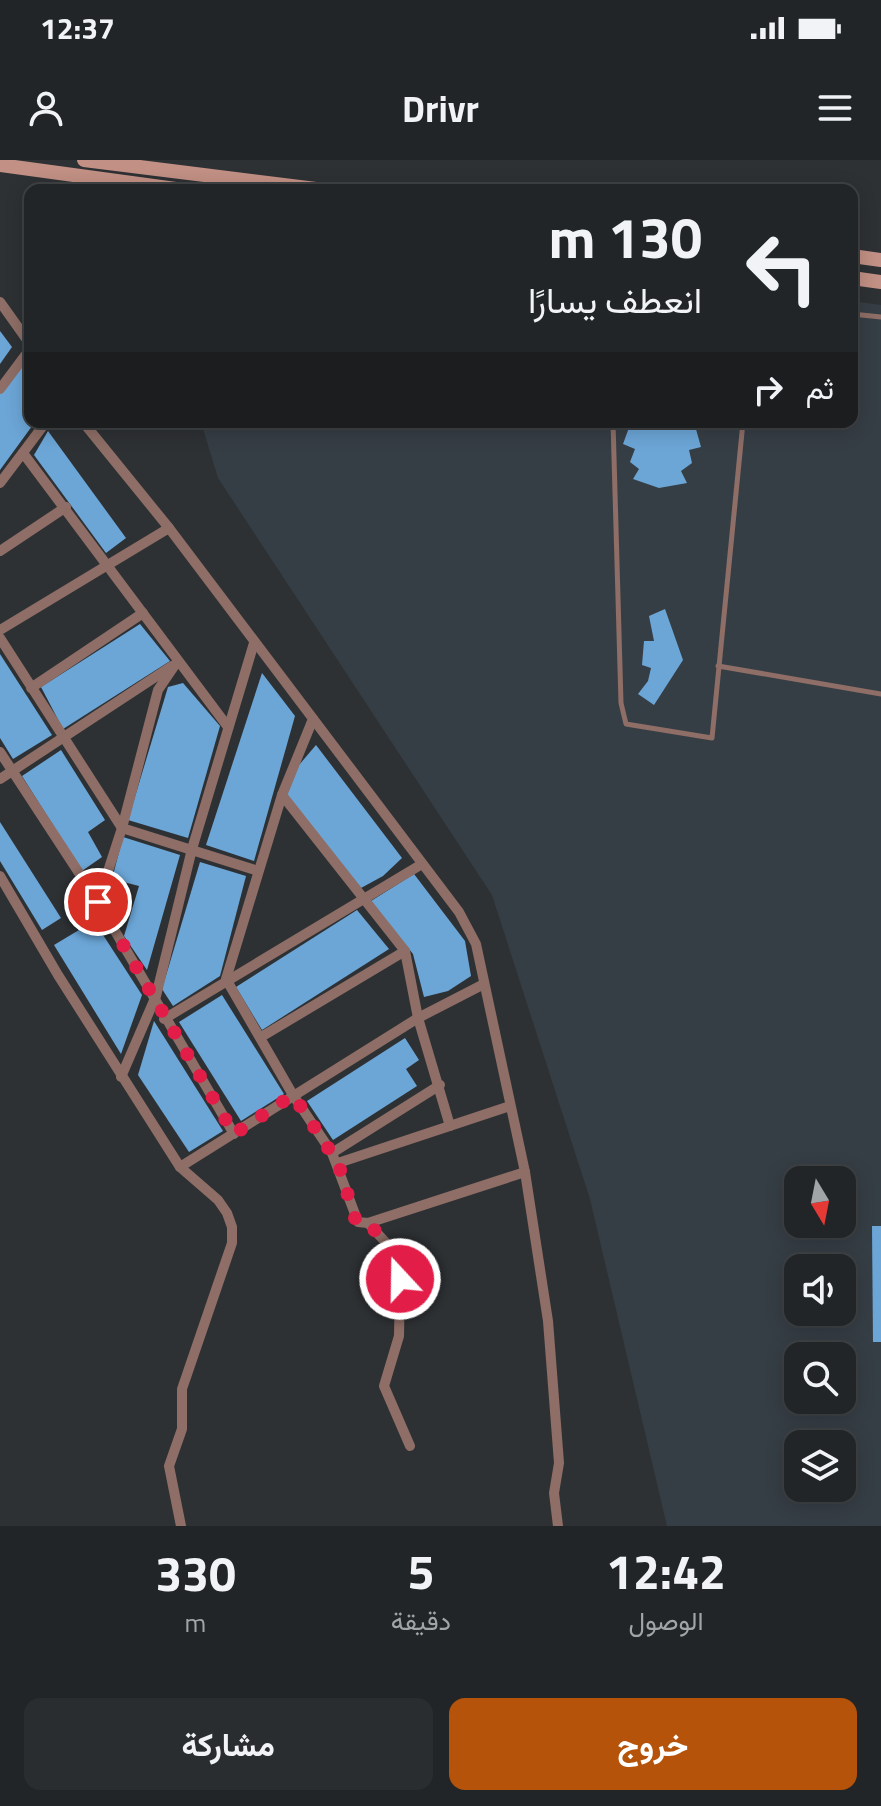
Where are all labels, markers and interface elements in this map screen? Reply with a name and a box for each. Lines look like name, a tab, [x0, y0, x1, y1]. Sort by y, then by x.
text: 12:37	[40, 5, 115, 51]
text: Drivr	[402, 81, 479, 136]
icon: person	[24, 86, 68, 130]
icon: menu	[813, 86, 857, 130]
text: 130 m	[549, 195, 702, 280]
icon: left	[730, 216, 834, 320]
text: انعطف يسارًا	[528, 272, 702, 327]
text: ثم	[806, 365, 834, 411]
icon: right	[746, 368, 790, 412]
pin	[64, 868, 132, 936]
icon: arrive	[76, 880, 120, 924]
north arrow	[784, 1166, 856, 1238]
map controls	[784, 1166, 856, 1502]
position arrow	[358, 1237, 442, 1321]
button: sound	[784, 1254, 856, 1326]
button: search	[784, 1342, 856, 1414]
button: layers	[784, 1430, 856, 1502]
text: 5	[407, 1535, 434, 1608]
text: 12:42	[606, 1535, 726, 1608]
text: 330	[155, 1537, 236, 1610]
text: دقيقة	[391, 1601, 451, 1640]
text: الوصول	[629, 1601, 704, 1640]
text: m	[185, 1603, 206, 1642]
button: مشاركة	[24, 1698, 433, 1790]
button: خروج	[449, 1698, 857, 1790]

